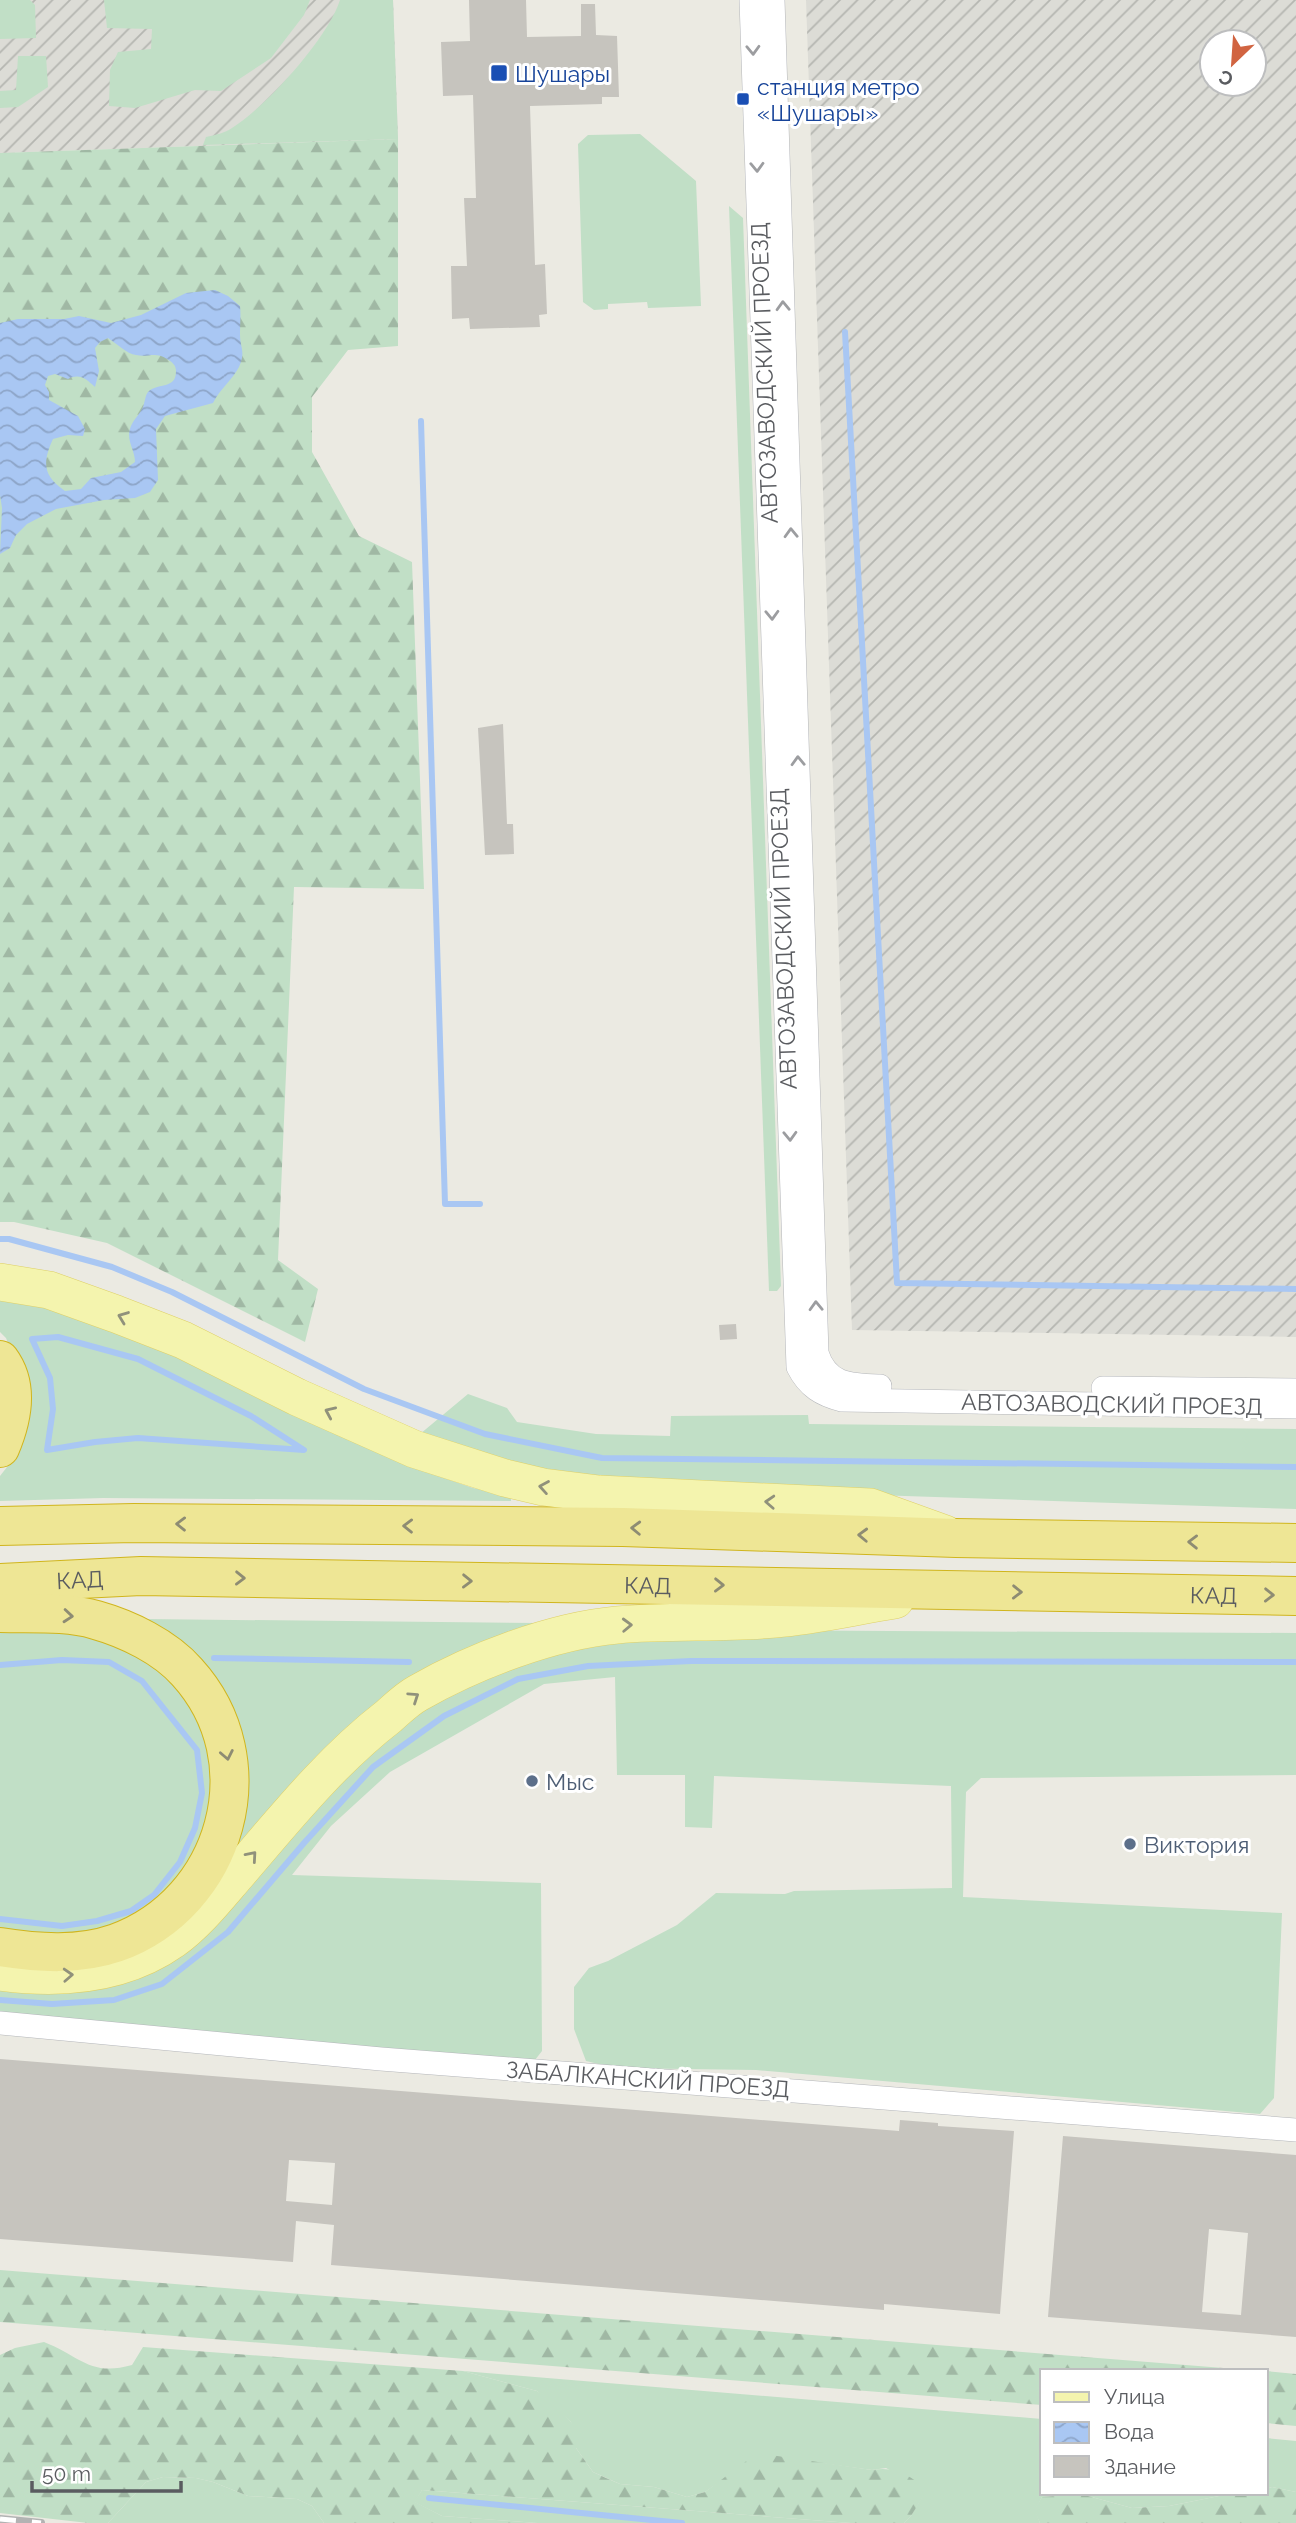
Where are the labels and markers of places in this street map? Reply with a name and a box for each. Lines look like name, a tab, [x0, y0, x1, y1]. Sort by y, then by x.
place label: Шушары	[515, 60, 610, 87]
marker: Шушары	[489, 63, 509, 83]
place label: станция метро «Шушары»	[757, 73, 920, 126]
marker: станция метро «Шушары»	[735, 91, 751, 107]
place label: Мыс	[546, 1768, 594, 1795]
marker: Мыс	[524, 1773, 540, 1789]
place label: Виктория	[1144, 1831, 1249, 1858]
marker: Виктория	[1122, 1836, 1138, 1852]

